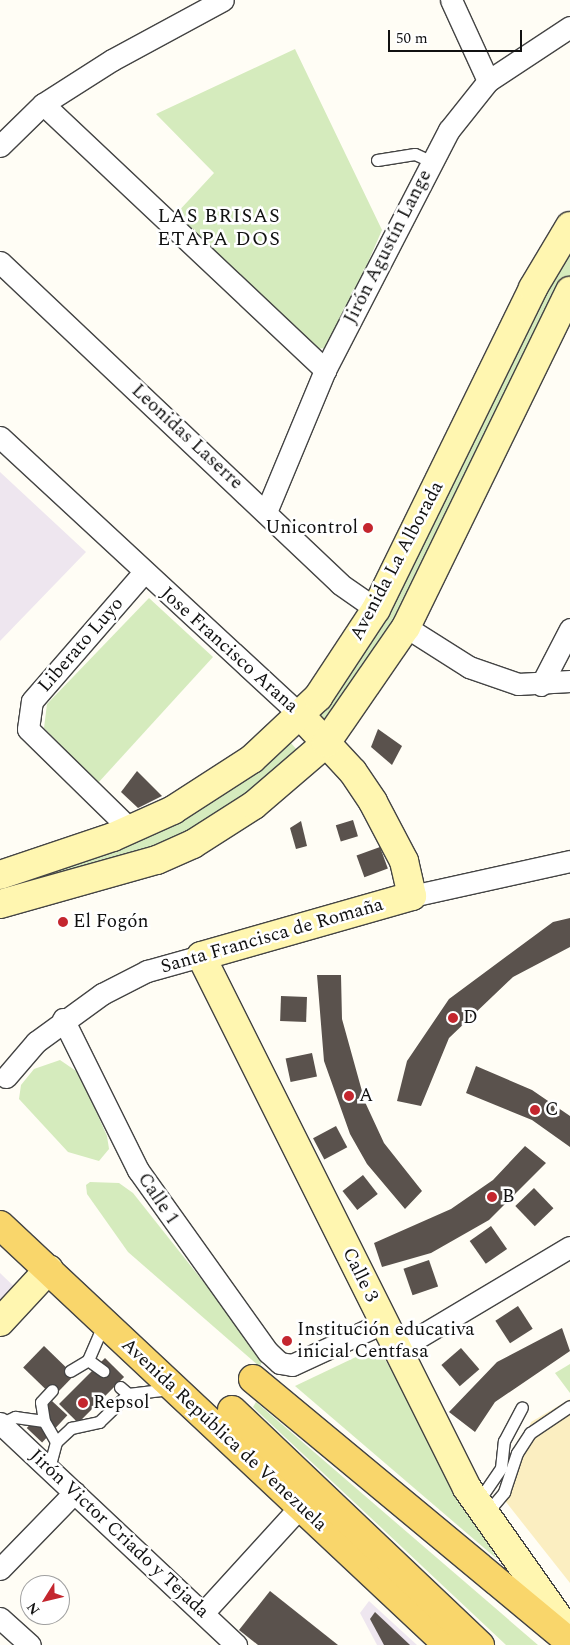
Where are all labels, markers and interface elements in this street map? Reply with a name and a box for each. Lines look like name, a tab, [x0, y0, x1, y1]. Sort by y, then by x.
scale bar	[390, 20, 524, 52]
text: 50 m	[396, 27, 428, 50]
street label: Jirón Agustín Lange	[339, 166, 437, 328]
district label: LAS BRISAS ETAPA DOS	[156, 205, 282, 252]
street label: Leonidas Laserre	[126, 379, 248, 495]
street label: Avenida La Alborada	[345, 478, 449, 644]
place label: Unicontrol	[265, 517, 358, 539]
marker: Unicontrol	[362, 522, 374, 534]
street label: Jose Francisco Arana	[155, 582, 303, 718]
street label: Liberato Luyo	[33, 593, 129, 697]
street label: Santa Francisca de Romaña	[158, 893, 386, 979]
place label: El Fogón	[73, 911, 149, 933]
marker: El Fogón	[57, 916, 69, 928]
place label: D	[463, 1007, 478, 1029]
marker: D	[447, 1012, 459, 1024]
place label: A	[359, 1085, 373, 1107]
marker: A	[343, 1090, 355, 1102]
place label: C	[545, 1099, 559, 1121]
marker: C	[529, 1104, 541, 1116]
street label: Calle 1	[132, 1169, 184, 1229]
place label: B	[502, 1186, 515, 1208]
marker: B	[486, 1191, 498, 1203]
street label: Calle 3	[337, 1244, 383, 1306]
place label: Institución educativa inicial Centfasa	[297, 1319, 475, 1363]
street label: Avenida República de Venezuela	[116, 1334, 332, 1536]
marker: Institución educativa inicial Centfasa	[281, 1335, 293, 1347]
place label: Repsol	[93, 1392, 150, 1414]
marker: Repsol	[77, 1397, 89, 1409]
street label: Jirón Victor Criado y Tejada	[24, 1445, 214, 1623]
north arrow	[20, 1575, 70, 1625]
text: N	[21, 1598, 45, 1619]

